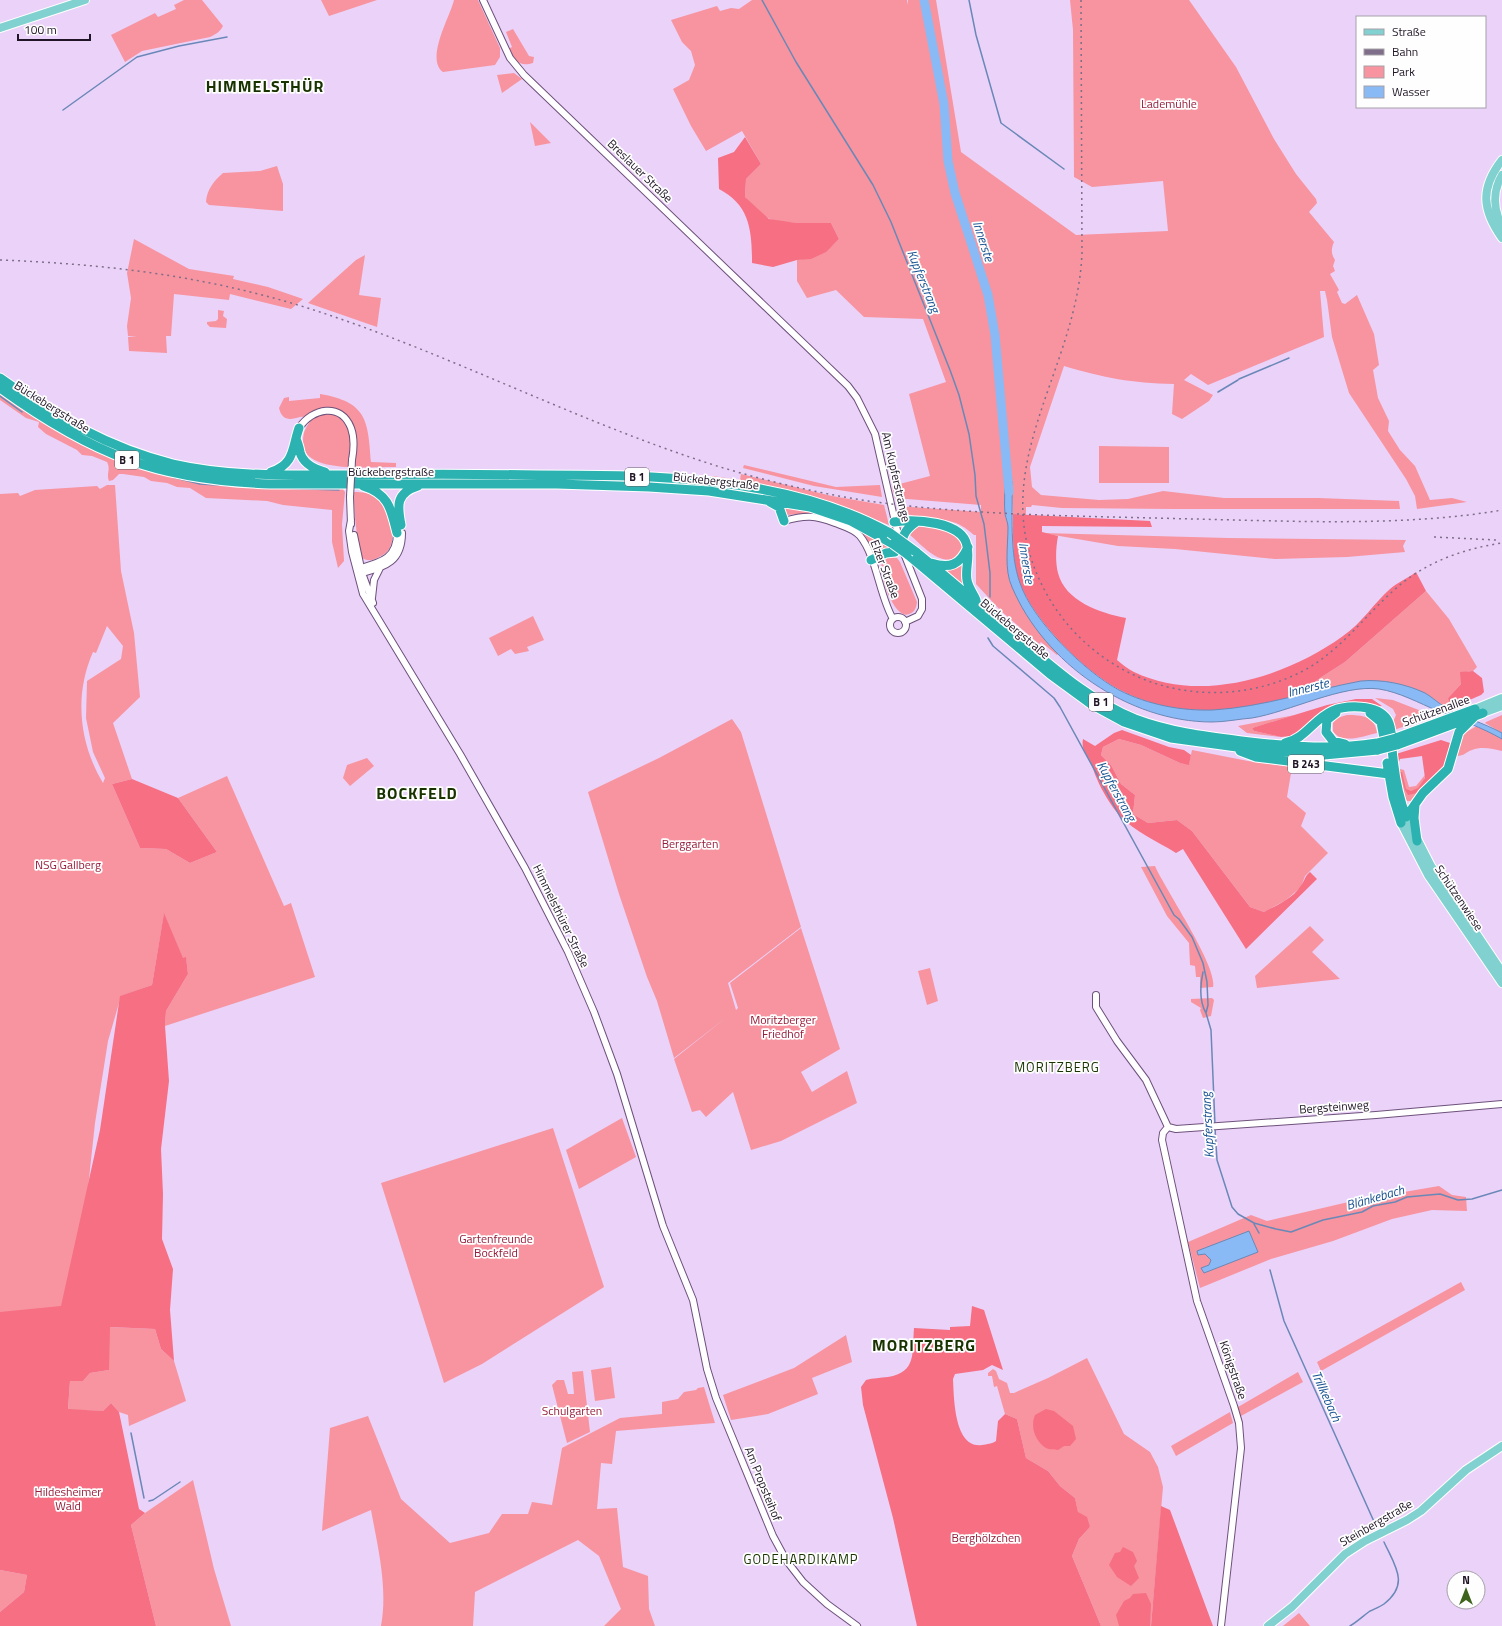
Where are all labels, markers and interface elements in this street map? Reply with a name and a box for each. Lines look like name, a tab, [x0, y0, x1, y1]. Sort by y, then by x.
scale bar	[18, 16, 90, 42]
legend	[1356, 16, 1486, 108]
text: 100 m	[24, 20, 57, 39]
text: Straße	[1392, 22, 1426, 41]
text: Bahn	[1392, 42, 1418, 61]
text: Park	[1392, 62, 1415, 81]
district label: HIMMELSTHÜR	[206, 74, 324, 98]
text: Wasser	[1392, 82, 1430, 101]
park label: Lademühle	[1141, 94, 1197, 113]
street label: Breslauer Straße	[603, 134, 677, 207]
water label: Innerste	[968, 218, 1000, 265]
water label: Kupferstrang	[902, 247, 946, 317]
street label: Bückebergstraße	[11, 376, 94, 437]
street label: Am Kupferstrange	[877, 430, 916, 524]
road number: B 1	[115, 451, 139, 469]
street label: Bückebergstraße	[348, 462, 434, 481]
street label: Bückebergstraße	[672, 467, 760, 494]
road number: B 1	[625, 468, 649, 486]
street label: Elzer Straße	[866, 537, 905, 601]
water label: Innerste	[1014, 541, 1040, 586]
street label: Bückebergstraße	[976, 594, 1054, 664]
water label: Innerste	[1285, 672, 1332, 702]
street label: Schützenallee	[1400, 690, 1472, 731]
road number: B 1	[1089, 693, 1113, 711]
road number: B 243	[1288, 755, 1324, 773]
water label: Kupferstrang	[1092, 757, 1143, 826]
district label: BOCKFELD	[376, 781, 458, 805]
park label: Berggarten	[662, 834, 718, 853]
park label: NSG Gallberg	[35, 855, 101, 874]
street label: Himmelsthürer Straße	[528, 861, 595, 971]
street label: Schützenwiese	[1430, 861, 1489, 935]
park label: Moritzberger Friedhof	[750, 1010, 816, 1043]
district label: MORITZBERG	[1014, 1057, 1100, 1077]
water label: Kupferstrang	[1195, 1089, 1219, 1159]
street label: Bergsteinweg	[1298, 1095, 1369, 1118]
water label: Blänkebach	[1344, 1179, 1407, 1215]
park label: Gartenfreunde Bockfeld	[459, 1229, 533, 1262]
district label: MORITZBERG	[872, 1333, 976, 1357]
street label: Königstraße	[1215, 1338, 1252, 1402]
water label: Trillkebach	[1307, 1367, 1347, 1425]
park label: Schulgarten	[542, 1401, 602, 1420]
street label: Am Propsteihof	[740, 1444, 787, 1524]
park label: Hildesheimer Wald	[35, 1482, 101, 1515]
street label: Steinbergstraße	[1336, 1494, 1416, 1551]
park label: Berghölzchen	[952, 1528, 1020, 1547]
district label: GODEHARDIKAMP	[743, 1549, 859, 1569]
north arrow	[1446, 1570, 1486, 1610]
text: N	[1462, 1572, 1470, 1588]

